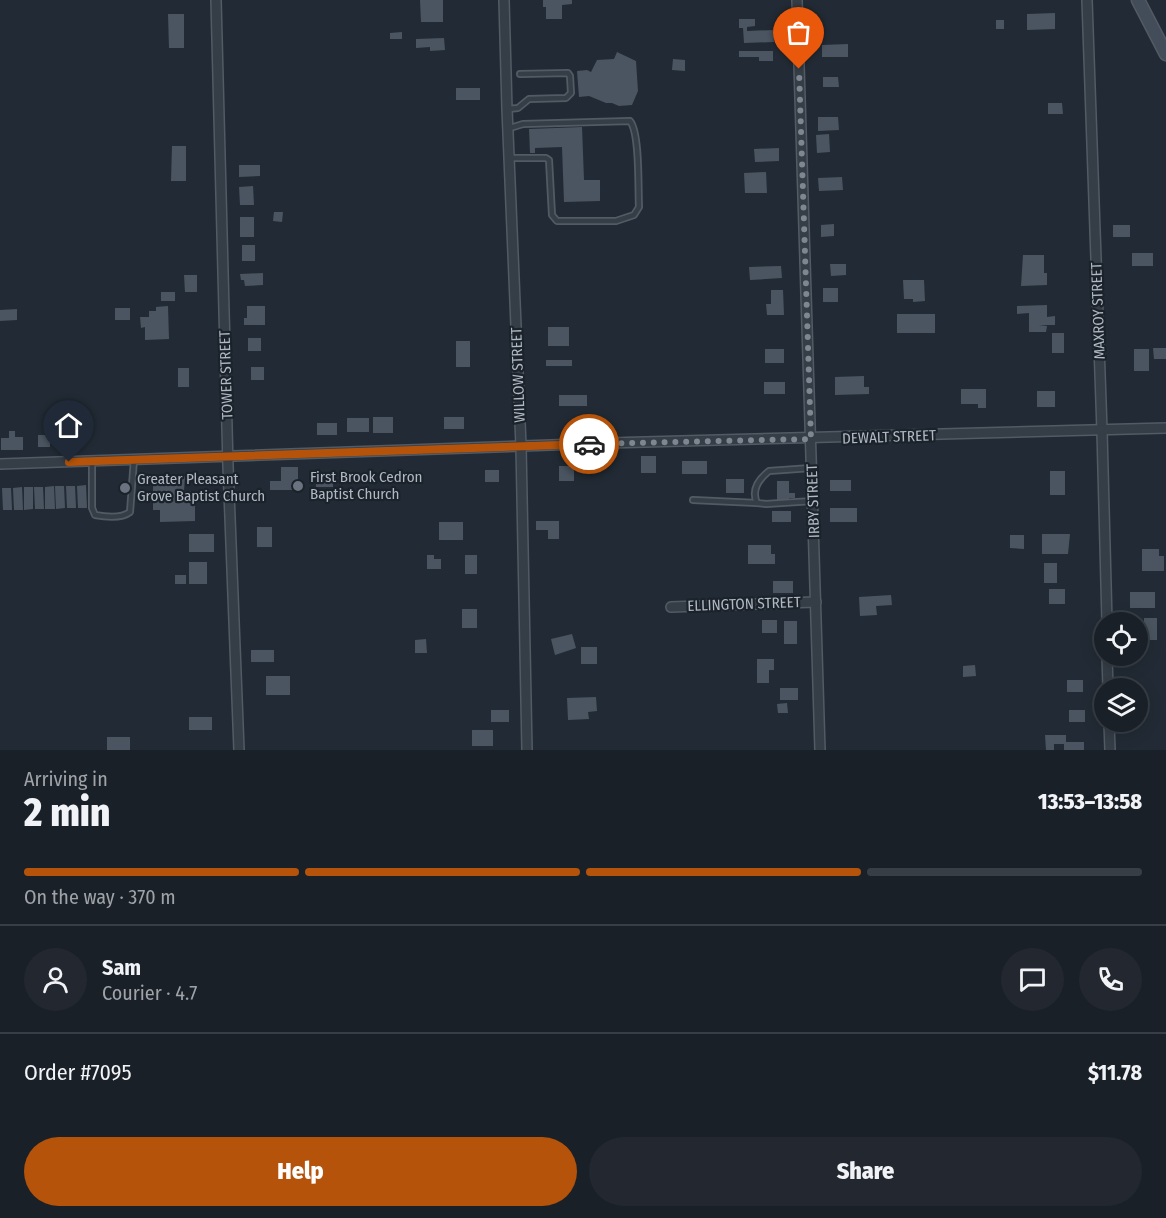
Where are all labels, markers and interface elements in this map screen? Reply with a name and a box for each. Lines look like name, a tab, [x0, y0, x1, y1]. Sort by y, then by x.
pin	[773, 7, 824, 69]
icon: bag	[782, 16, 815, 49]
street label: MAXROY STREET	[1087, 262, 1109, 360]
street label: WILLOW STREET	[507, 327, 529, 423]
street label: TOWER STREET	[215, 330, 237, 420]
pin	[43, 400, 94, 462]
icon: home	[52, 409, 85, 442]
courier	[559, 414, 619, 474]
street label: DEWALT STREET	[842, 426, 936, 448]
icon: car	[573, 428, 606, 461]
street label: IRBY STREET	[803, 464, 823, 538]
place label: First Brook Cedron Baptist Church	[310, 468, 422, 503]
place label: Greater Pleasant Grove Baptist Church	[137, 470, 265, 505]
marker: First Brook Cedron Baptist Church	[291, 479, 305, 493]
marker: Greater Pleasant Grove Baptist Church	[118, 481, 132, 495]
street label: ELLINGTON STREET	[687, 593, 801, 615]
map controls	[1094, 612, 1148, 732]
button: locate	[1094, 612, 1148, 666]
button: layers	[1094, 678, 1148, 732]
text: Arriving in	[24, 767, 108, 791]
text: 13:53–13:58	[1038, 788, 1142, 815]
text: 2 min	[24, 790, 110, 836]
text: On the way · 370 m	[24, 885, 176, 909]
button: person	[24, 948, 87, 1011]
button: chat	[1001, 948, 1064, 1011]
button: phone	[1079, 948, 1142, 1011]
text: Sam	[102, 954, 141, 981]
text: Courier · 4.7	[102, 981, 197, 1005]
text: Order #7095	[24, 1059, 132, 1086]
text: $11.78	[1088, 1059, 1142, 1086]
button: Help	[24, 1137, 577, 1206]
button: Share	[589, 1137, 1142, 1206]

